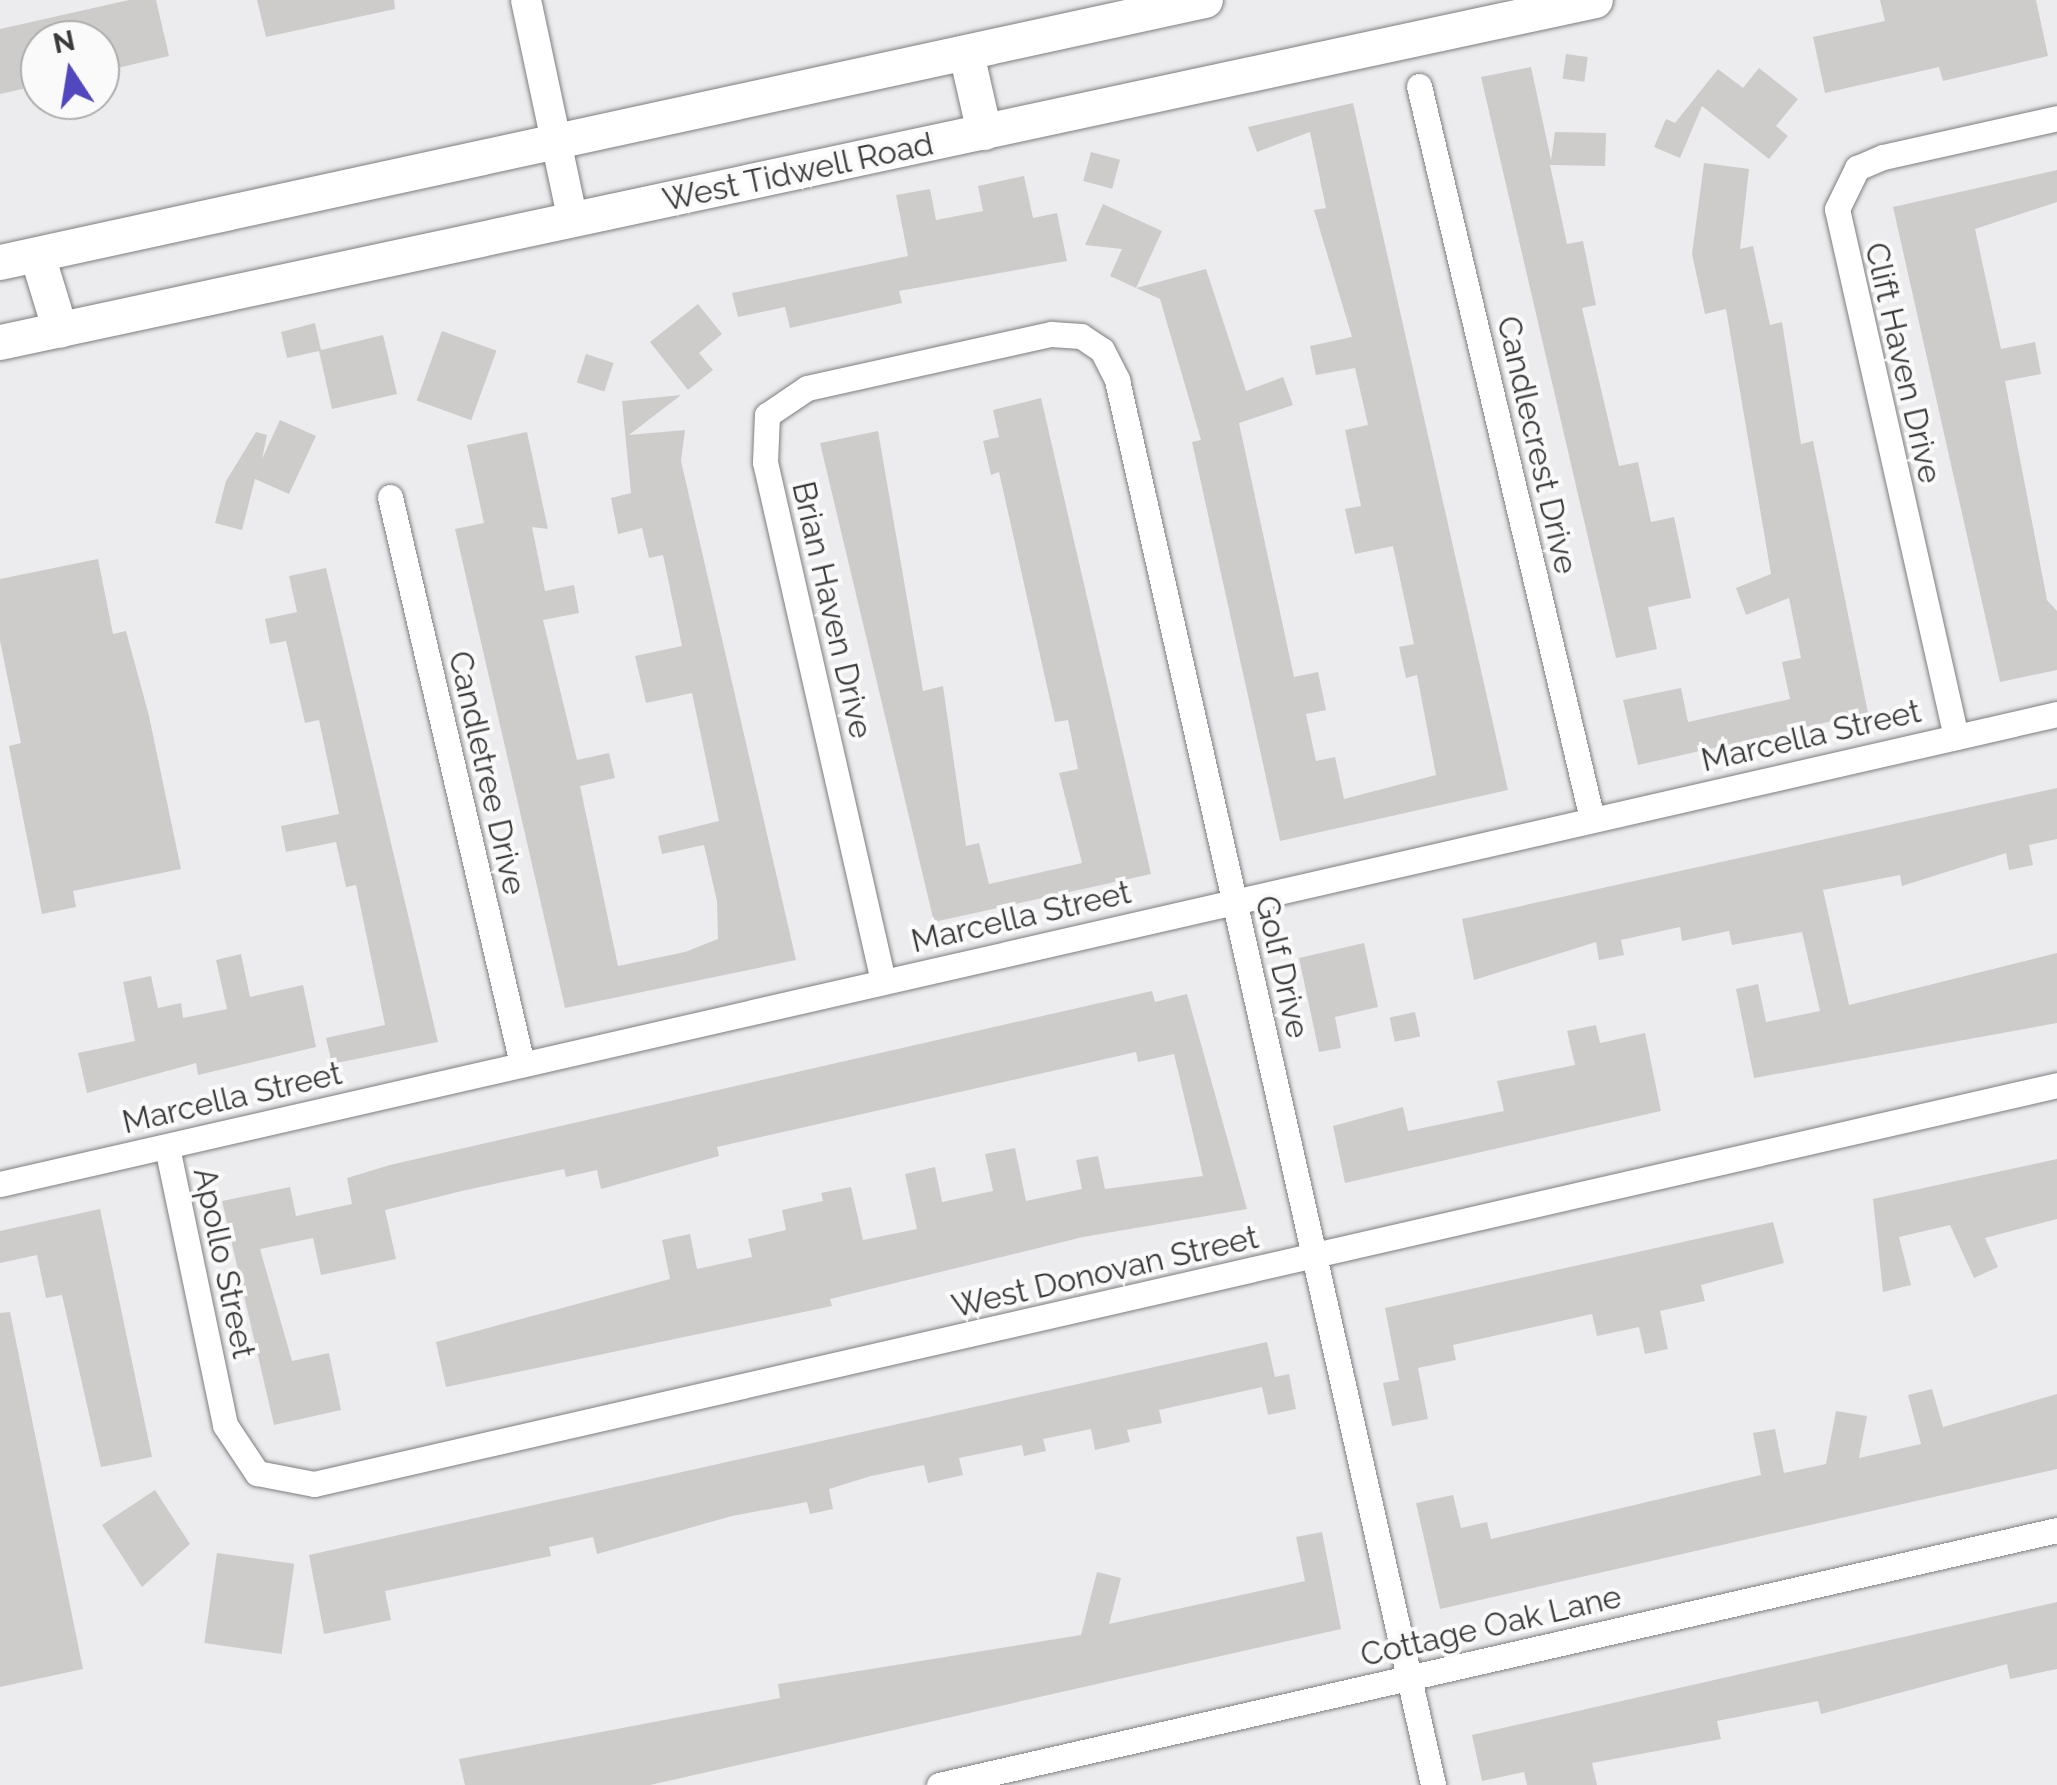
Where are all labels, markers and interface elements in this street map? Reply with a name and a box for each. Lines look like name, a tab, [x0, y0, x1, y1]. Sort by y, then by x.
north arrow	[20, 20, 120, 120]
text: N	[50, 24, 78, 60]
street label: West Tidwell Road	[658, 124, 938, 220]
street label: Clift Haven Drive	[1857, 239, 1949, 487]
street label: Candlecrest Drive	[1489, 312, 1585, 578]
street label: Brian Haven Drive	[784, 478, 880, 742]
street label: Candletree Drive	[440, 647, 534, 899]
street label: Marcella Street	[1698, 692, 1924, 780]
street label: Marcella Street	[908, 873, 1134, 961]
street label: Golf Drive	[1247, 892, 1317, 1042]
street label: Marcella Street	[119, 1054, 345, 1142]
street label: Apollo Street	[185, 1164, 263, 1362]
street label: West Donovan Street	[948, 1218, 1262, 1326]
street label: Cottage Oak Lane	[1357, 1577, 1625, 1675]

